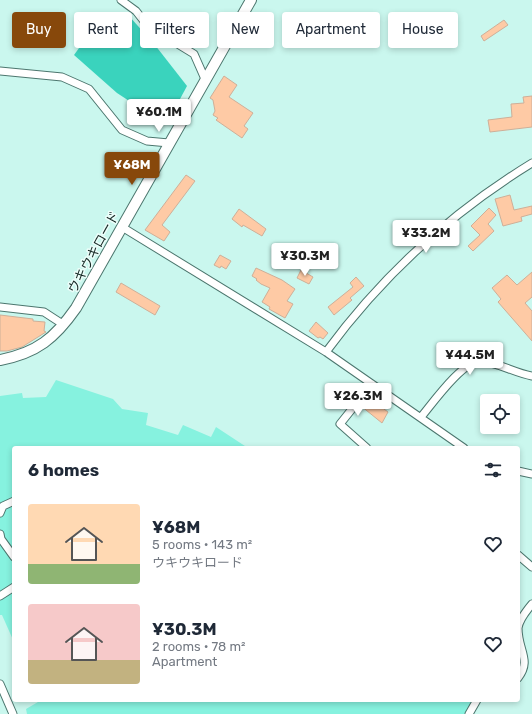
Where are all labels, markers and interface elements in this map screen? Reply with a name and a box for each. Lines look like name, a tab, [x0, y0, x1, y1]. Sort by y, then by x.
chip: Buy	[12, 12, 66, 48]
chip: Rent	[74, 12, 132, 48]
chip: Filters	[140, 12, 209, 48]
chip: New	[217, 12, 274, 48]
chip: Apartment	[282, 12, 380, 48]
chip: House	[388, 12, 458, 48]
pin: ¥60.1M	[126, 99, 192, 133]
text: ¥60.1M	[136, 104, 182, 119]
pin: ¥68M	[108, 152, 156, 186]
text: ¥68M	[114, 157, 151, 172]
street label: ウキウキロード	[65, 209, 122, 296]
pin: ¥33.2M	[393, 220, 459, 254]
text: ¥33.2M	[402, 225, 451, 240]
pin: ¥30.3M	[272, 243, 338, 277]
text: ¥30.3M	[280, 248, 330, 263]
pin: ¥44.5M	[437, 342, 503, 376]
text: ¥44.5M	[445, 347, 495, 362]
pin: ¥26.3M	[325, 383, 391, 417]
text: ¥26.3M	[334, 388, 382, 403]
map controls	[480, 394, 520, 434]
button: locate	[480, 394, 520, 434]
icon: filters	[482, 459, 504, 481]
text: 6 homes	[28, 460, 99, 480]
text: ¥68M	[152, 517, 200, 537]
icon: home	[60, 520, 108, 568]
icon: heart	[482, 533, 504, 555]
text: 5 rooms · 143 m²	[152, 537, 252, 552]
text: ウキウキロード	[152, 555, 243, 570]
text: ¥30.3M	[152, 619, 216, 639]
icon: home	[60, 620, 108, 668]
icon: heart	[482, 633, 504, 655]
text: 2 rooms · 78 m²	[152, 639, 246, 654]
text: Apartment	[152, 654, 217, 669]

